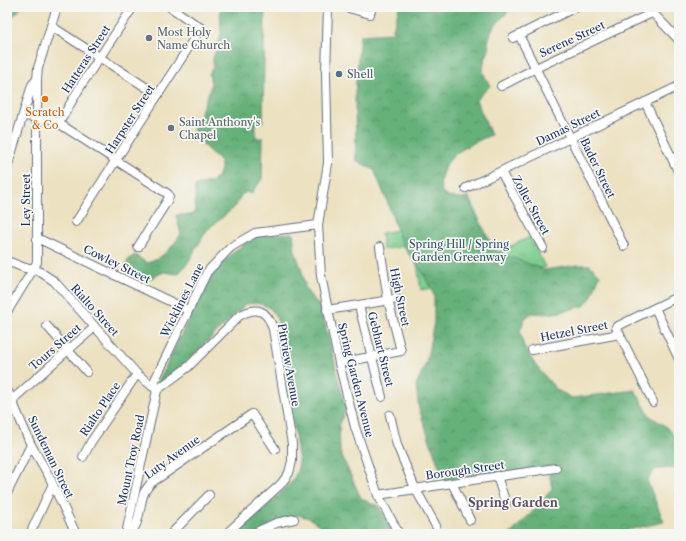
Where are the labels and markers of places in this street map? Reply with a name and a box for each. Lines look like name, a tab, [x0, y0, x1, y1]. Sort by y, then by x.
place label: Most Holy Name Church	[157, 25, 230, 52]
marker: Most Holy Name Church	[144, 33, 154, 43]
place label: Shell	[347, 67, 374, 81]
marker: Shell	[334, 69, 344, 79]
marker: Scratch & Co	[40, 94, 50, 104]
place label: Scratch & Co	[25, 105, 65, 132]
place label: Saint Anthony's Chapel	[179, 115, 261, 142]
marker: Saint Anthony's Chapel	[166, 123, 176, 133]

